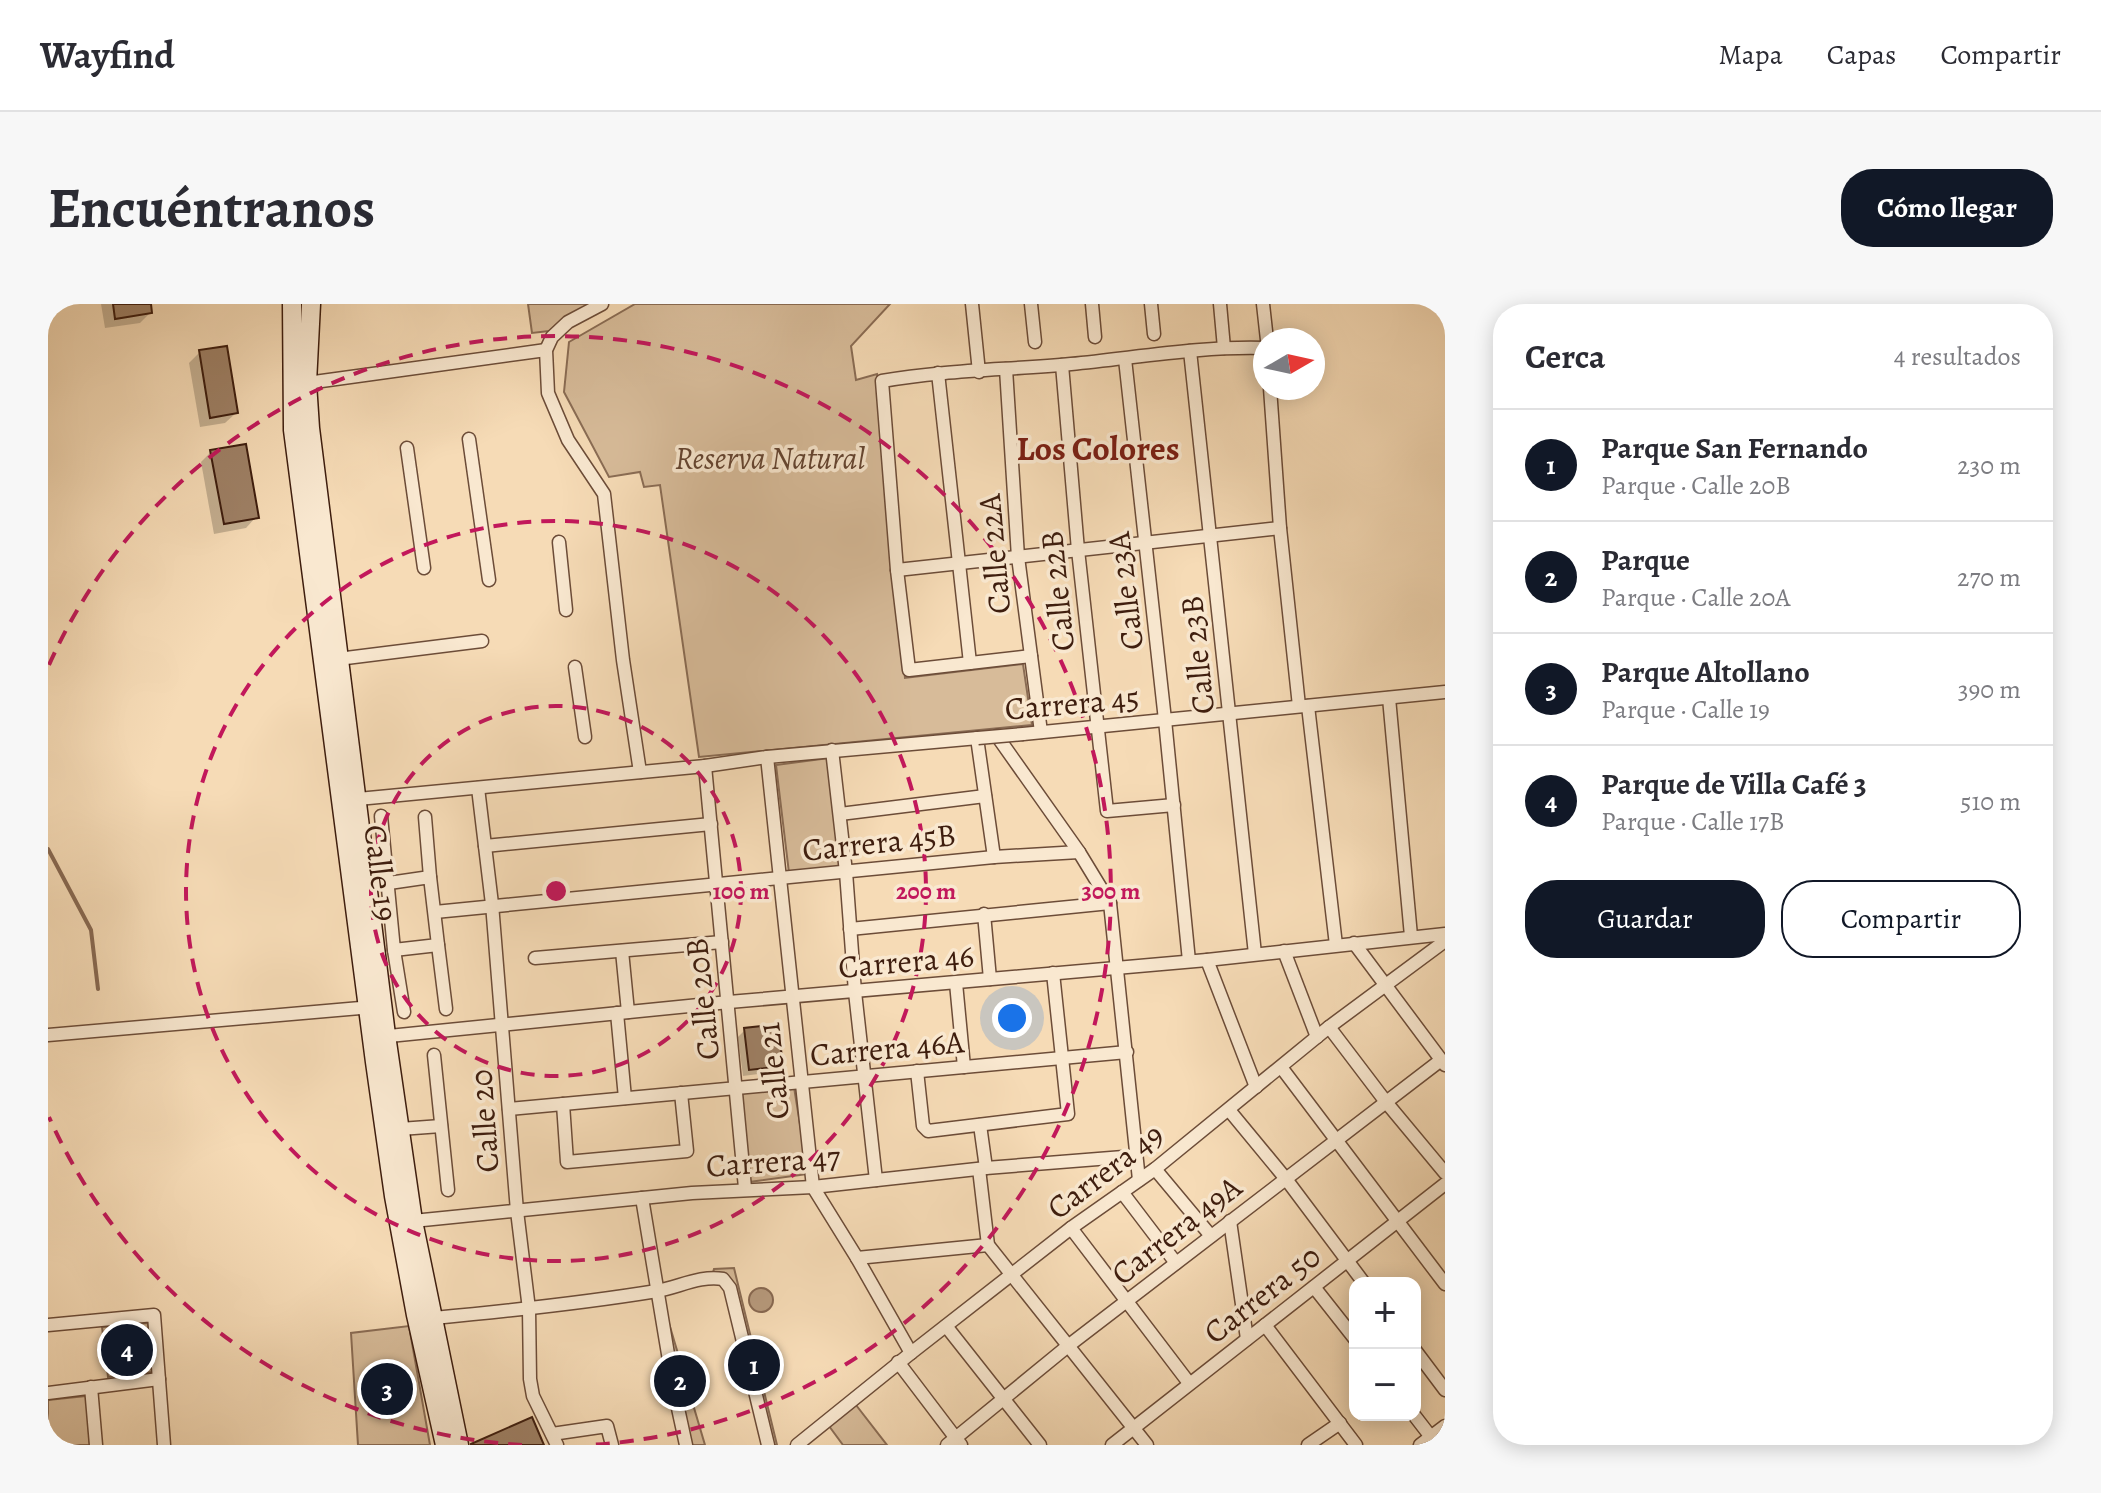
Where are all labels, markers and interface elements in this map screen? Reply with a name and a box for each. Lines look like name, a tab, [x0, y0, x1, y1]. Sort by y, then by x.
text: Wayfind	[40, 29, 175, 81]
text: Mapa	[1718, 36, 1783, 74]
text: Capas	[1827, 36, 1896, 74]
text: Compartir	[1940, 36, 2061, 74]
button: Cómo llegar	[1841, 169, 2053, 247]
text: Encuéntranos	[48, 170, 375, 246]
north arrow	[1253, 328, 1325, 400]
text: Cerca	[1525, 333, 1606, 380]
text: 4 resultados	[1894, 339, 2021, 374]
district label: Los Colores	[1016, 425, 1180, 472]
text: Parque San Fernando	[1601, 428, 1868, 468]
park label: Reserva Natural	[675, 436, 865, 480]
text: 1	[1546, 448, 1556, 483]
text: 230 m	[1957, 448, 2021, 483]
text: Parque · Calle 20B	[1601, 468, 1791, 503]
street label: Calle 22A	[967, 491, 1021, 616]
street label: Calle 23A	[1096, 528, 1154, 652]
street label: Calle 22B	[1029, 529, 1085, 653]
text: Parque	[1601, 540, 1690, 580]
text: 2	[1545, 560, 1557, 595]
text: 270 m	[1957, 560, 2021, 595]
text: Parque · Calle 20A	[1601, 580, 1790, 615]
street label: Calle 23B	[1169, 594, 1225, 716]
text: Parque Altollano	[1601, 652, 1810, 692]
text: 3	[1545, 672, 1557, 707]
text: 390 m	[1958, 672, 2021, 707]
street label: Carrera 45	[1003, 675, 1141, 731]
text: Parque · Calle 19	[1601, 692, 1770, 727]
text: Parque de Villa Café 3	[1601, 764, 1867, 804]
text: 4	[1545, 784, 1557, 819]
text: 510 m	[1960, 784, 2021, 819]
text: Parque · Calle 17B	[1601, 804, 1784, 839]
street label: Carrera 45B	[800, 812, 958, 872]
street label: Calle 19	[353, 822, 409, 924]
text: 100 m	[712, 875, 770, 907]
text: 200 m	[896, 875, 956, 907]
text: 300 m	[1082, 875, 1140, 907]
centre of rings	[542, 877, 570, 905]
button: Guardar	[1525, 880, 1765, 958]
button: Compartir	[1781, 880, 2021, 958]
street label: Carrera 46	[836, 933, 976, 989]
street label: Calle 20B	[674, 936, 730, 1062]
your location	[992, 998, 1032, 1038]
street label: Carrera 46A	[808, 1019, 967, 1077]
street label: Calle 21	[746, 1020, 800, 1122]
street label: Calle 20	[458, 1068, 510, 1174]
street label: Carrera 49	[1038, 1113, 1172, 1229]
street label: Carrera 47	[704, 1134, 842, 1188]
street label: Carrera 49A	[1102, 1164, 1251, 1295]
street label: Carrera 50	[1194, 1234, 1330, 1354]
map controls	[1349, 1277, 1421, 1421]
button: +	[1349, 1277, 1421, 1349]
pin: 4	[101, 1320, 153, 1380]
pin: 1	[728, 1335, 780, 1395]
button: −	[1349, 1349, 1421, 1421]
pin: 2	[654, 1351, 706, 1411]
pin: 3	[361, 1359, 413, 1419]

